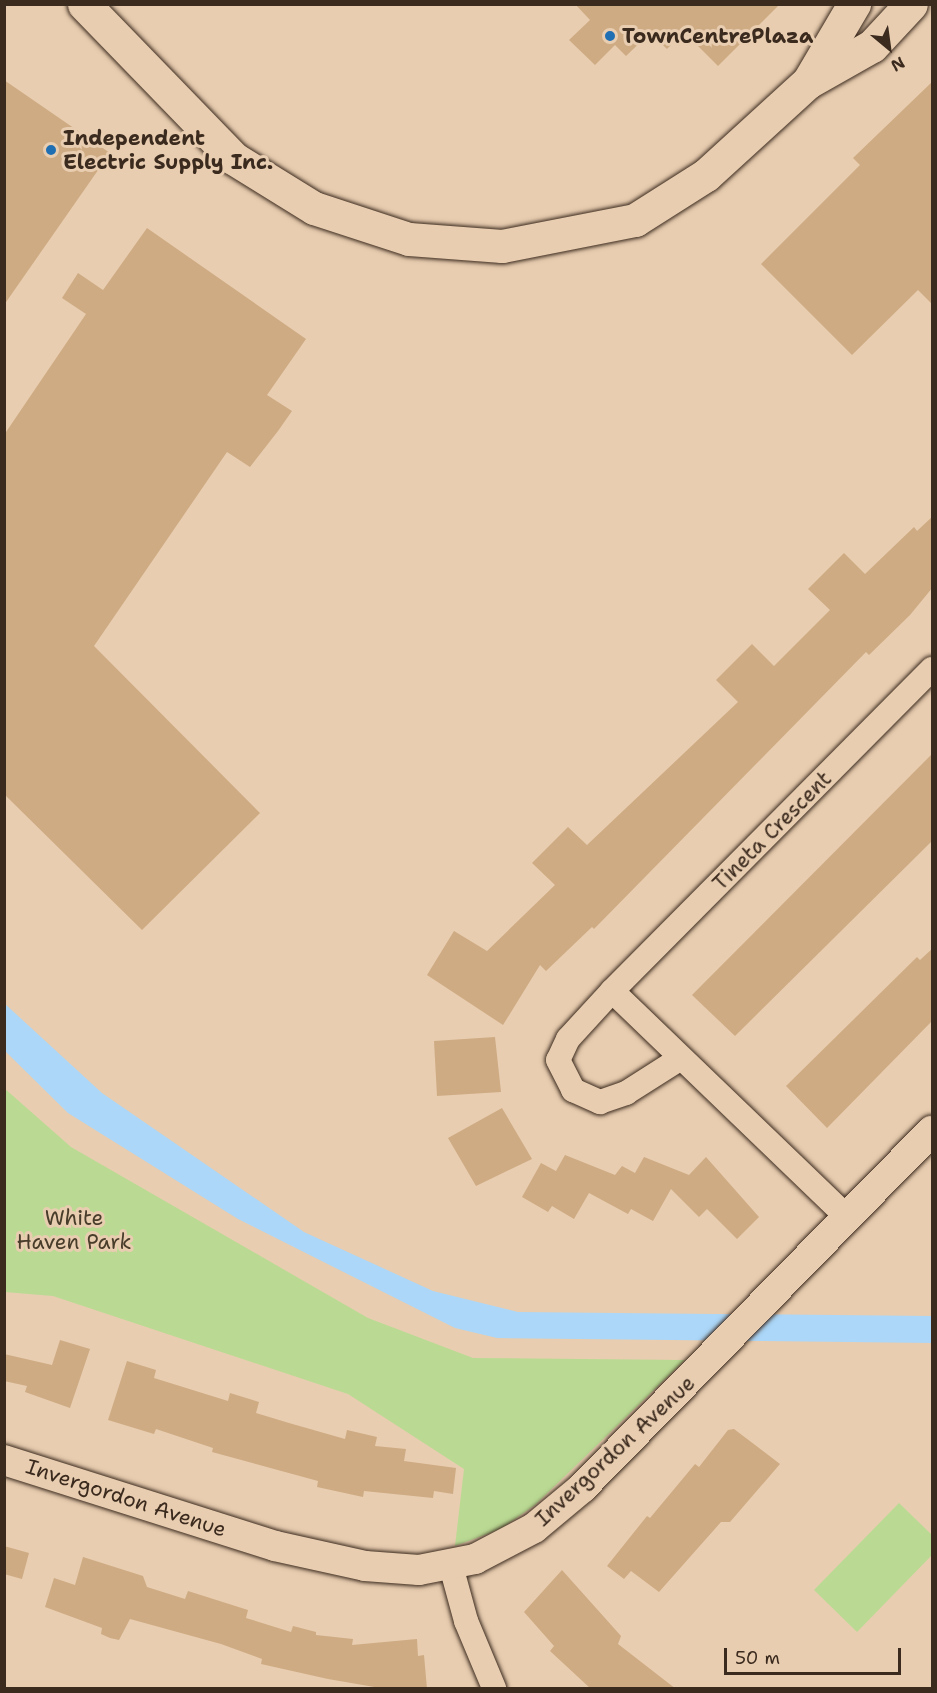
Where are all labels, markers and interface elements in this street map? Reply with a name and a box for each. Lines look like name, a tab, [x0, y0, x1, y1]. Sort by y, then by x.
north arrow	[859, 18, 919, 78]
place label: TownCentrePlaza	[622, 23, 813, 49]
marker: TownCentrePlaza	[603, 29, 617, 43]
text: N	[887, 52, 909, 76]
place label: Independent Electric Supply Inc.	[63, 125, 273, 175]
marker: Independent Electric Supply Inc.	[44, 143, 58, 157]
street label: Tineta Crescent	[707, 766, 837, 896]
park label: White Haven Park	[16, 1205, 132, 1255]
street label: Invergordon Avenue	[530, 1370, 700, 1532]
street label: Invergordon Avenue	[23, 1454, 229, 1542]
scale bar	[727, 1636, 904, 1674]
text: 50 m	[735, 1646, 780, 1670]

